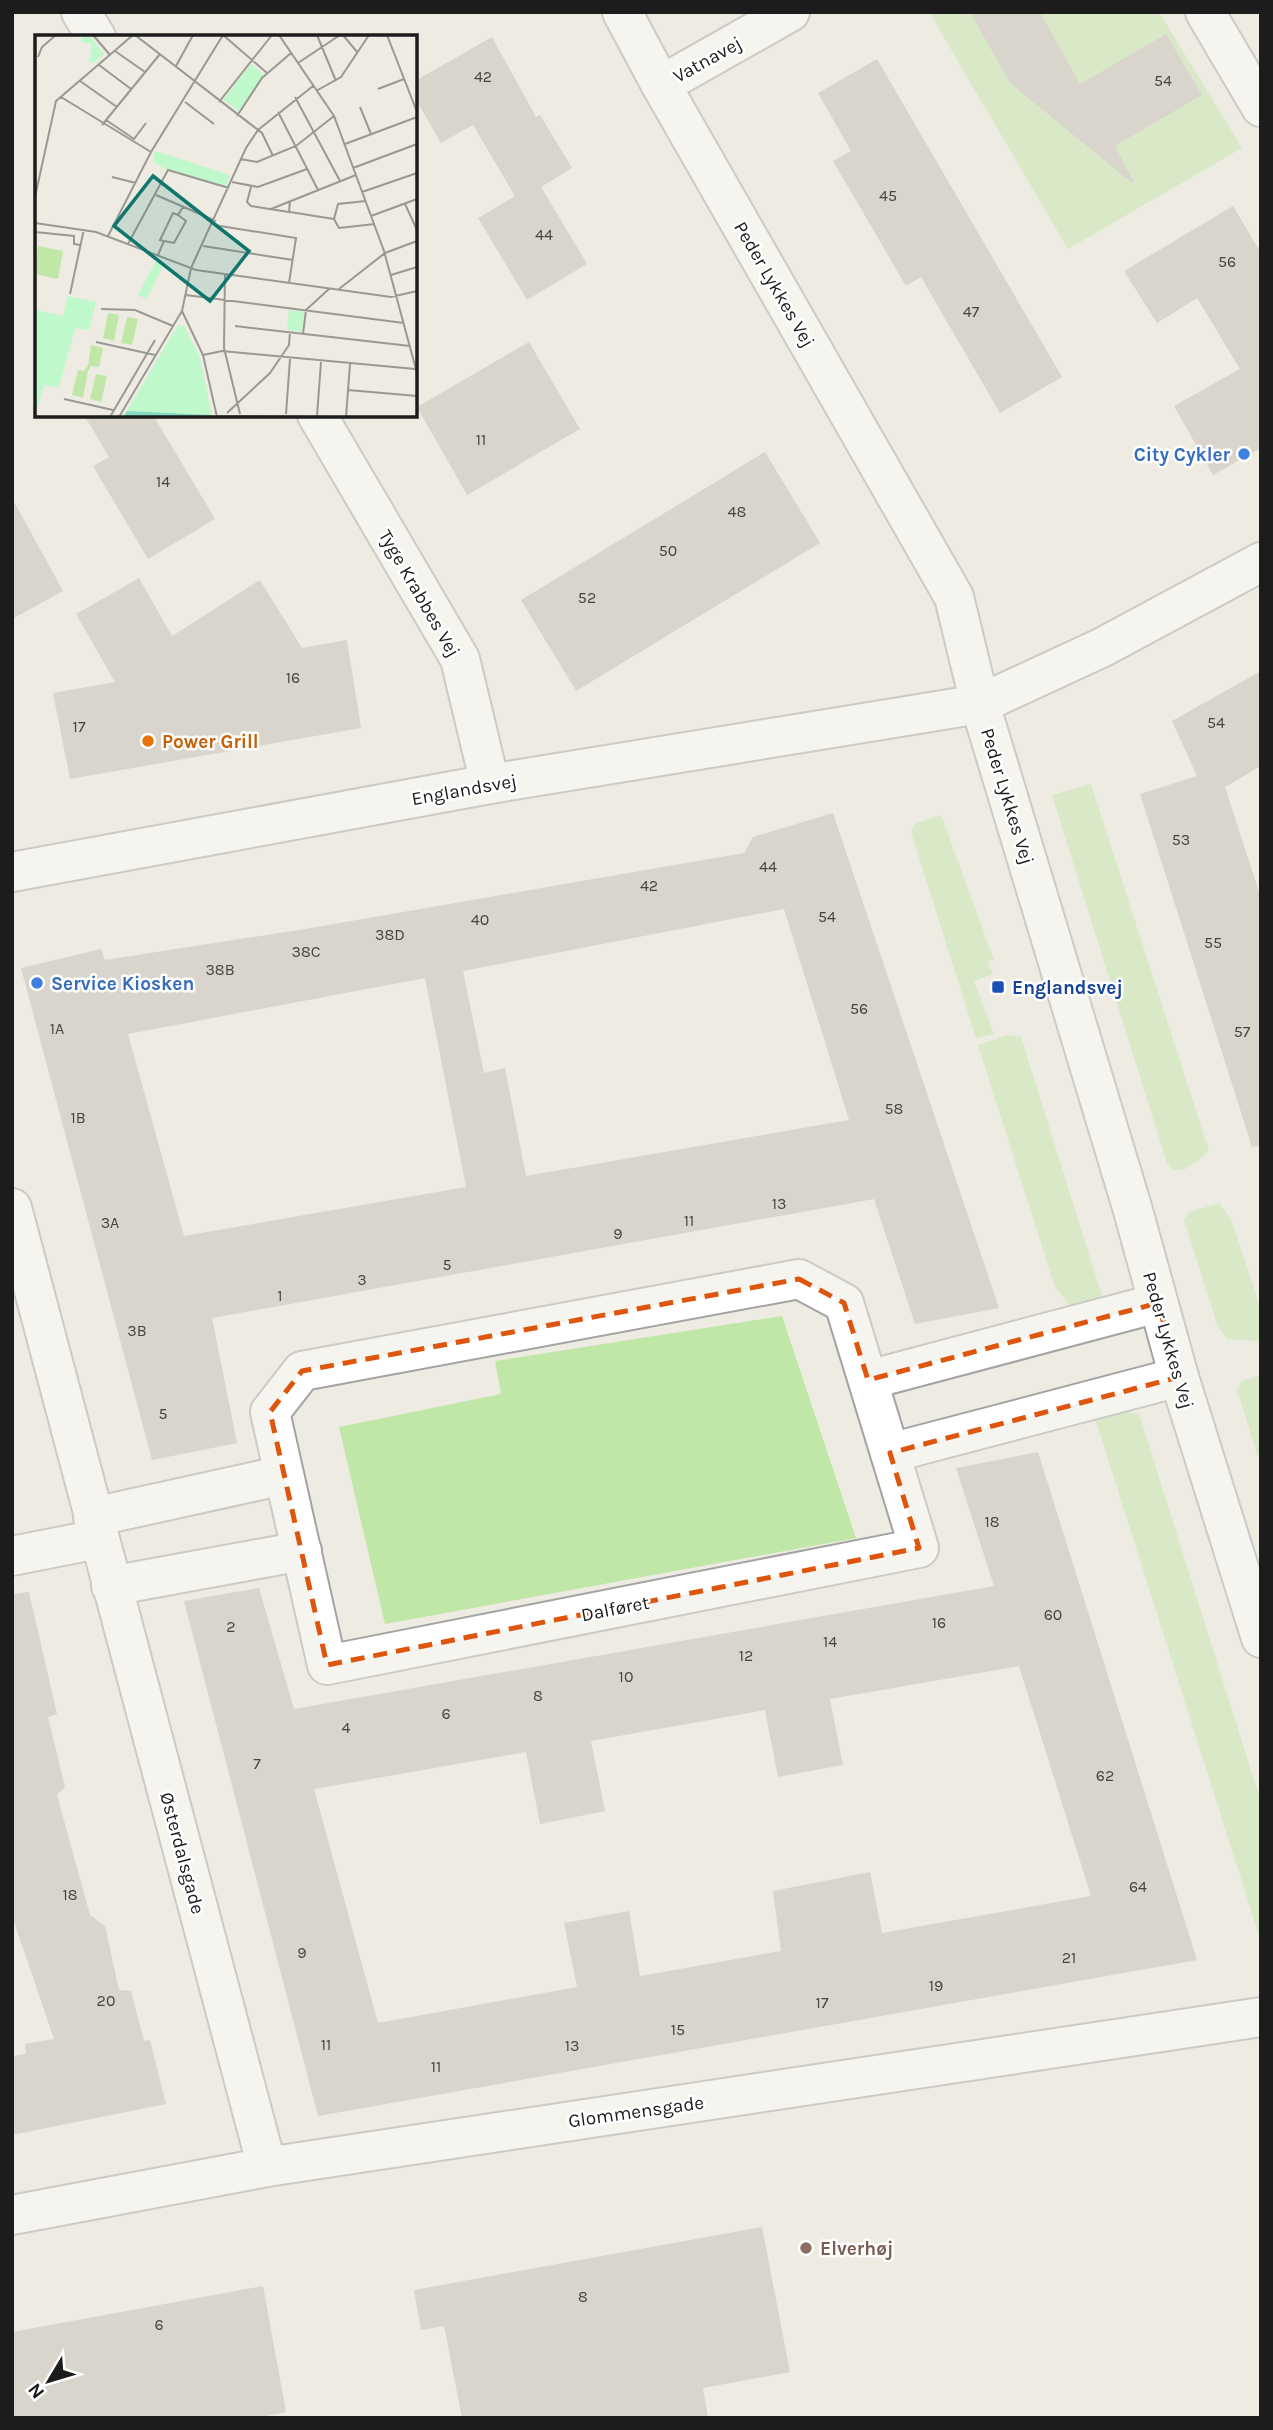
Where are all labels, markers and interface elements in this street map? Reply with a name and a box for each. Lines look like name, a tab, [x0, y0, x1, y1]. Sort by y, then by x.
street label: Vatnavej	[669, 32, 746, 88]
inset map	[35, 35, 416, 416]
house number: 42	[474, 67, 492, 86]
house number: 54	[1154, 71, 1172, 90]
house number: 45	[879, 186, 897, 205]
street label: Peder Lykkes Vej	[729, 218, 819, 351]
house number: 44	[535, 225, 553, 244]
house number: 56	[1218, 252, 1236, 271]
house number: 47	[963, 302, 980, 321]
house number: 11	[476, 430, 486, 449]
place label: City Cykler	[1134, 444, 1231, 466]
marker: City Cykler	[1236, 446, 1252, 462]
house number: 14	[156, 472, 170, 491]
house number: 48	[728, 502, 746, 521]
street label: Tyge Krabbes Vej	[374, 526, 464, 661]
house number: 50	[659, 541, 677, 560]
house number: 52	[578, 588, 596, 607]
house number: 16	[286, 668, 300, 687]
house number: 54	[1207, 713, 1225, 732]
house number: 17	[73, 717, 86, 736]
street label: Peder Lykkes Vej	[976, 725, 1038, 867]
place label: Power Grill	[162, 731, 259, 753]
marker: Power Grill	[140, 733, 156, 749]
street label: Englandsvej	[410, 770, 519, 810]
house number: 53	[1172, 830, 1190, 849]
house number: 44	[759, 857, 777, 876]
house number: 42	[640, 876, 658, 895]
house number: 54	[818, 907, 836, 926]
house number: 40	[471, 910, 489, 929]
house number: 38D	[375, 925, 405, 944]
house number: 55	[1204, 933, 1222, 952]
house number: 38C	[291, 942, 321, 961]
house number: 38B	[205, 960, 235, 979]
place label: Service Kiosken	[51, 973, 194, 995]
marker: Service Kiosken	[29, 975, 45, 991]
place label: Englandsvej	[1012, 977, 1123, 999]
marker: Englandsvej	[990, 979, 1006, 995]
house number: 56	[850, 999, 868, 1018]
house number: 1A	[50, 1019, 64, 1038]
house number: 57	[1234, 1022, 1251, 1041]
house number: 58	[885, 1099, 903, 1118]
house number: 1B	[70, 1108, 86, 1127]
house number: 13	[772, 1194, 786, 1213]
house number: 11	[684, 1211, 694, 1230]
house number: 3A	[101, 1213, 119, 1232]
house number: 9	[613, 1224, 623, 1243]
house number: 5	[442, 1255, 452, 1274]
street label: Peder Lykkes Vej	[1138, 1269, 1198, 1411]
house number: 3	[357, 1270, 367, 1289]
house number: 1	[277, 1286, 283, 1305]
house number: 3B	[127, 1321, 147, 1340]
house number: 5	[158, 1404, 168, 1423]
house number: 18	[984, 1512, 1000, 1531]
street label: Dalføret	[579, 1592, 651, 1626]
house number: 60	[1044, 1605, 1062, 1624]
house number: 16	[932, 1613, 946, 1632]
house number: 2	[226, 1617, 236, 1636]
house number: 14	[823, 1632, 837, 1651]
house number: 12	[739, 1646, 753, 1665]
house number: 10	[619, 1667, 633, 1686]
house number: 8	[533, 1686, 543, 1705]
house number: 6	[441, 1704, 451, 1723]
house number: 4	[342, 1718, 351, 1737]
house number: 7	[253, 1754, 261, 1773]
house number: 62	[1096, 1766, 1114, 1785]
street label: Østerdalsgade	[155, 1790, 209, 1917]
house number: 64	[1129, 1877, 1147, 1896]
house number: 18	[62, 1885, 78, 1904]
house number: 9	[297, 1943, 307, 1962]
house number: 21	[1062, 1948, 1076, 1967]
house number: 19	[929, 1976, 943, 1995]
house number: 20	[97, 1991, 115, 2010]
house number: 17	[816, 1993, 829, 2012]
house number: 15	[671, 2020, 685, 2039]
house number: 11	[321, 2035, 331, 2054]
house number: 13	[565, 2036, 579, 2055]
house number: 11	[431, 2057, 441, 2076]
street label: Glommensgade	[567, 2092, 705, 2132]
place label: Elverhøj	[820, 2238, 893, 2260]
marker: Elverhøj	[798, 2240, 814, 2256]
house number: 8	[578, 2287, 588, 2306]
house number: 6	[154, 2315, 164, 2334]
north arrow	[14, 2346, 84, 2416]
text: N	[24, 2379, 49, 2403]

